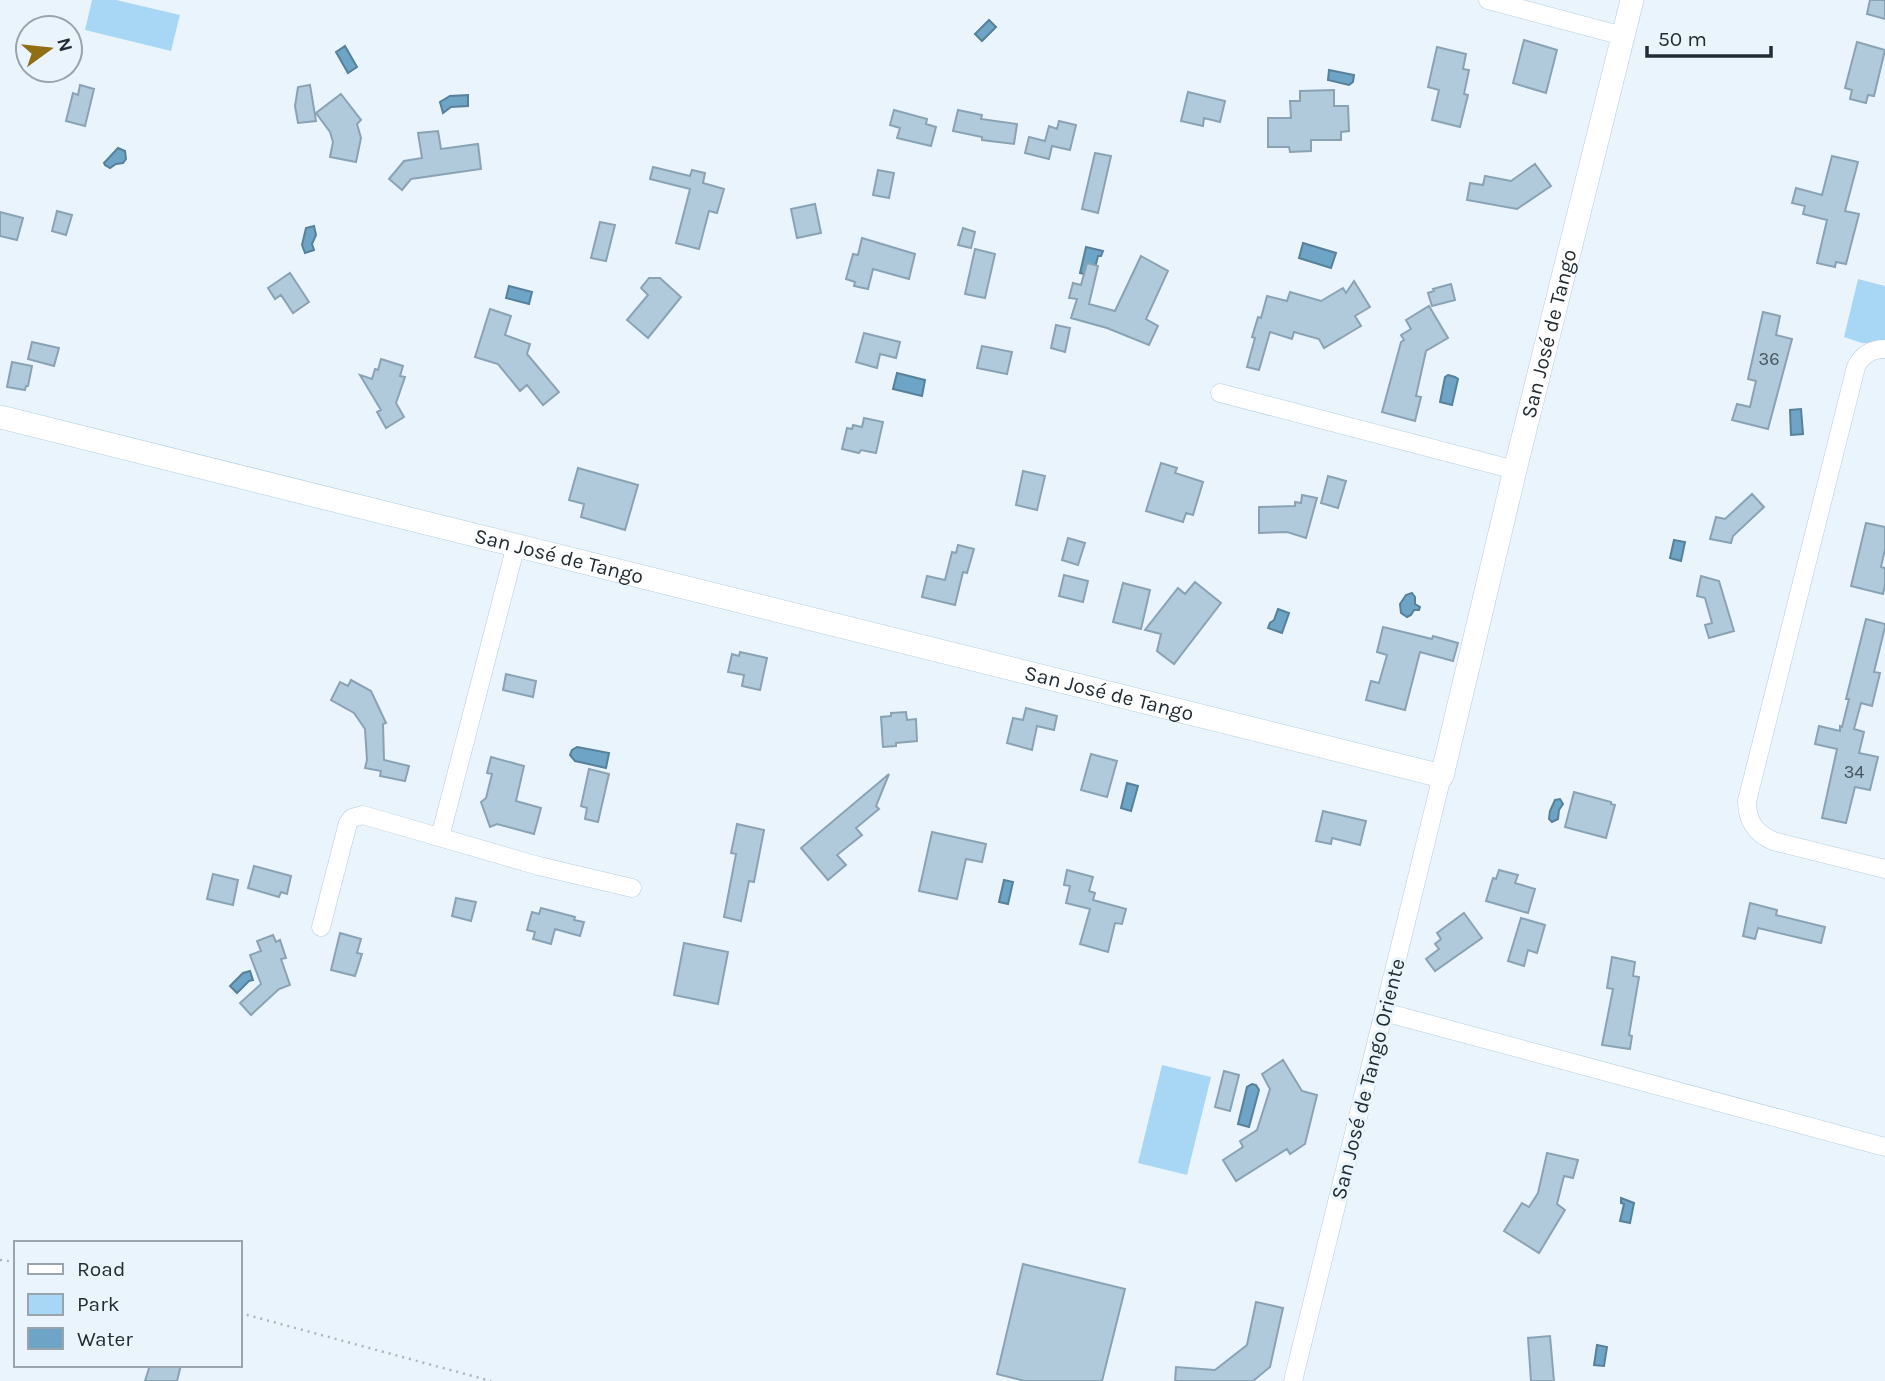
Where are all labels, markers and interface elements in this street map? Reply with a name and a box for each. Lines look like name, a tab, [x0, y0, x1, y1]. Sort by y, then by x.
north arrow	[14, 14, 84, 84]
scale bar	[1647, 14, 1771, 58]
text: 50 m	[1658, 27, 1707, 51]
text: N	[52, 35, 77, 54]
street label: San José de Tango	[1516, 247, 1581, 421]
house number: 36	[1759, 348, 1779, 370]
street label: San José de Tango	[472, 524, 646, 589]
street label: San José de Tango	[1022, 661, 1196, 726]
house number: 34	[1844, 761, 1864, 783]
street label: San José de Tango Oriente	[1326, 956, 1410, 1202]
legend	[14, 1241, 242, 1367]
text: Road	[77, 1257, 125, 1281]
text: Park	[77, 1292, 120, 1316]
text: Water	[77, 1327, 133, 1351]

